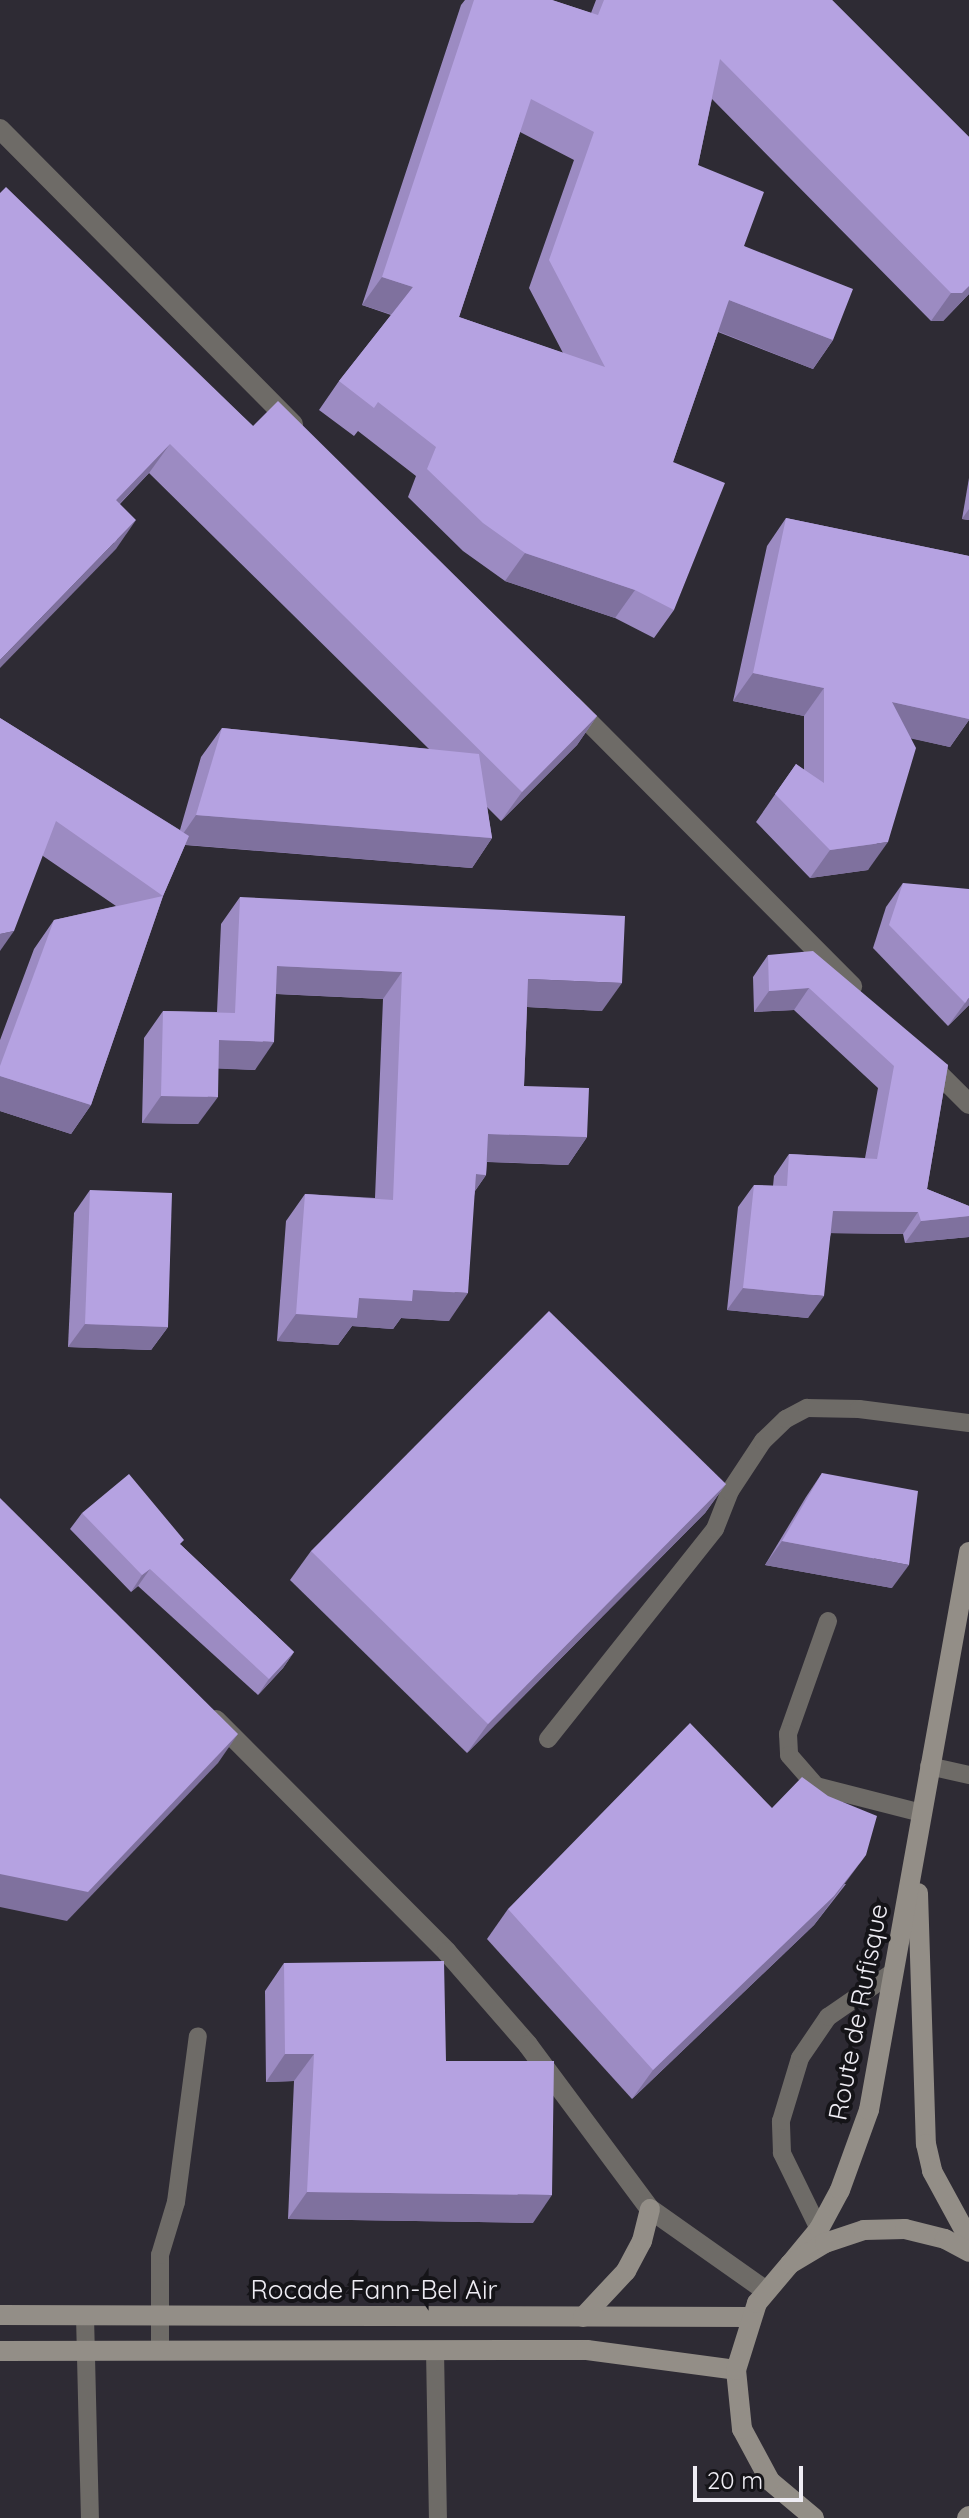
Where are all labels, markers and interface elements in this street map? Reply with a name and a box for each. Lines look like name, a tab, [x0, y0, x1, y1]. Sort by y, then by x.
street label: Route de Rufisque	[822, 1901, 894, 2123]
street label: Rocade Fann-Bel Air	[251, 2274, 497, 2306]
scale bar	[697, 2450, 807, 2500]
text: 20 m	[707, 2465, 763, 2495]

